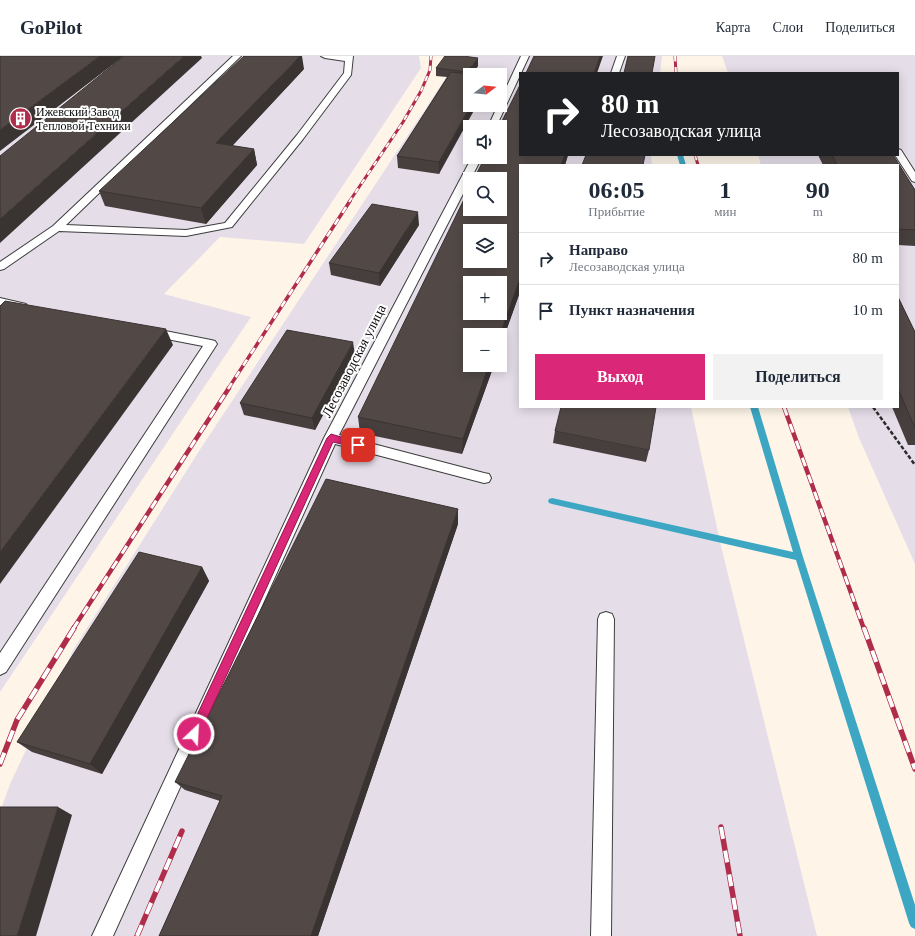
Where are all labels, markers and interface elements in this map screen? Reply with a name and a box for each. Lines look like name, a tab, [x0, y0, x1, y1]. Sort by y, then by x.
text: GoPilot	[20, 17, 82, 38]
text: Карта	[716, 20, 750, 35]
text: Слои	[772, 20, 803, 35]
text: Поделиться	[825, 20, 895, 35]
north arrow	[463, 68, 507, 112]
map controls	[463, 68, 507, 372]
icon: right	[535, 88, 587, 140]
text: 80 m	[601, 88, 659, 119]
place label: Ижевский Завод Тепловой Техники	[36, 105, 131, 133]
building icon: Ижевский Завод Тепловой Техники	[8, 106, 34, 132]
button: sound	[463, 120, 507, 164]
text: Лесозаводская улица	[601, 121, 761, 141]
button: search	[463, 172, 507, 216]
text: 06:05	[589, 177, 645, 203]
text: 1	[719, 177, 731, 203]
text: 90	[806, 177, 830, 203]
text: Прибытие	[588, 204, 645, 219]
text: мин	[714, 204, 736, 219]
text: m	[813, 204, 823, 219]
button: layers	[463, 224, 507, 268]
text: Направо	[569, 242, 628, 258]
icon: right	[535, 248, 557, 270]
text: 80 m	[853, 250, 883, 266]
text: Лесозаводская улица	[569, 259, 685, 274]
button: +	[463, 276, 507, 320]
icon: arrive	[535, 300, 557, 322]
street label: Лесозаводская улица	[319, 301, 389, 420]
text: Пункт назначения	[569, 302, 695, 318]
text: 10 m	[853, 302, 883, 318]
button: −	[463, 328, 507, 372]
button: Выход	[535, 354, 705, 400]
button: Поделиться	[713, 354, 883, 400]
pin	[341, 428, 375, 462]
icon: arrive	[347, 434, 369, 456]
position arrow	[173, 713, 215, 755]

